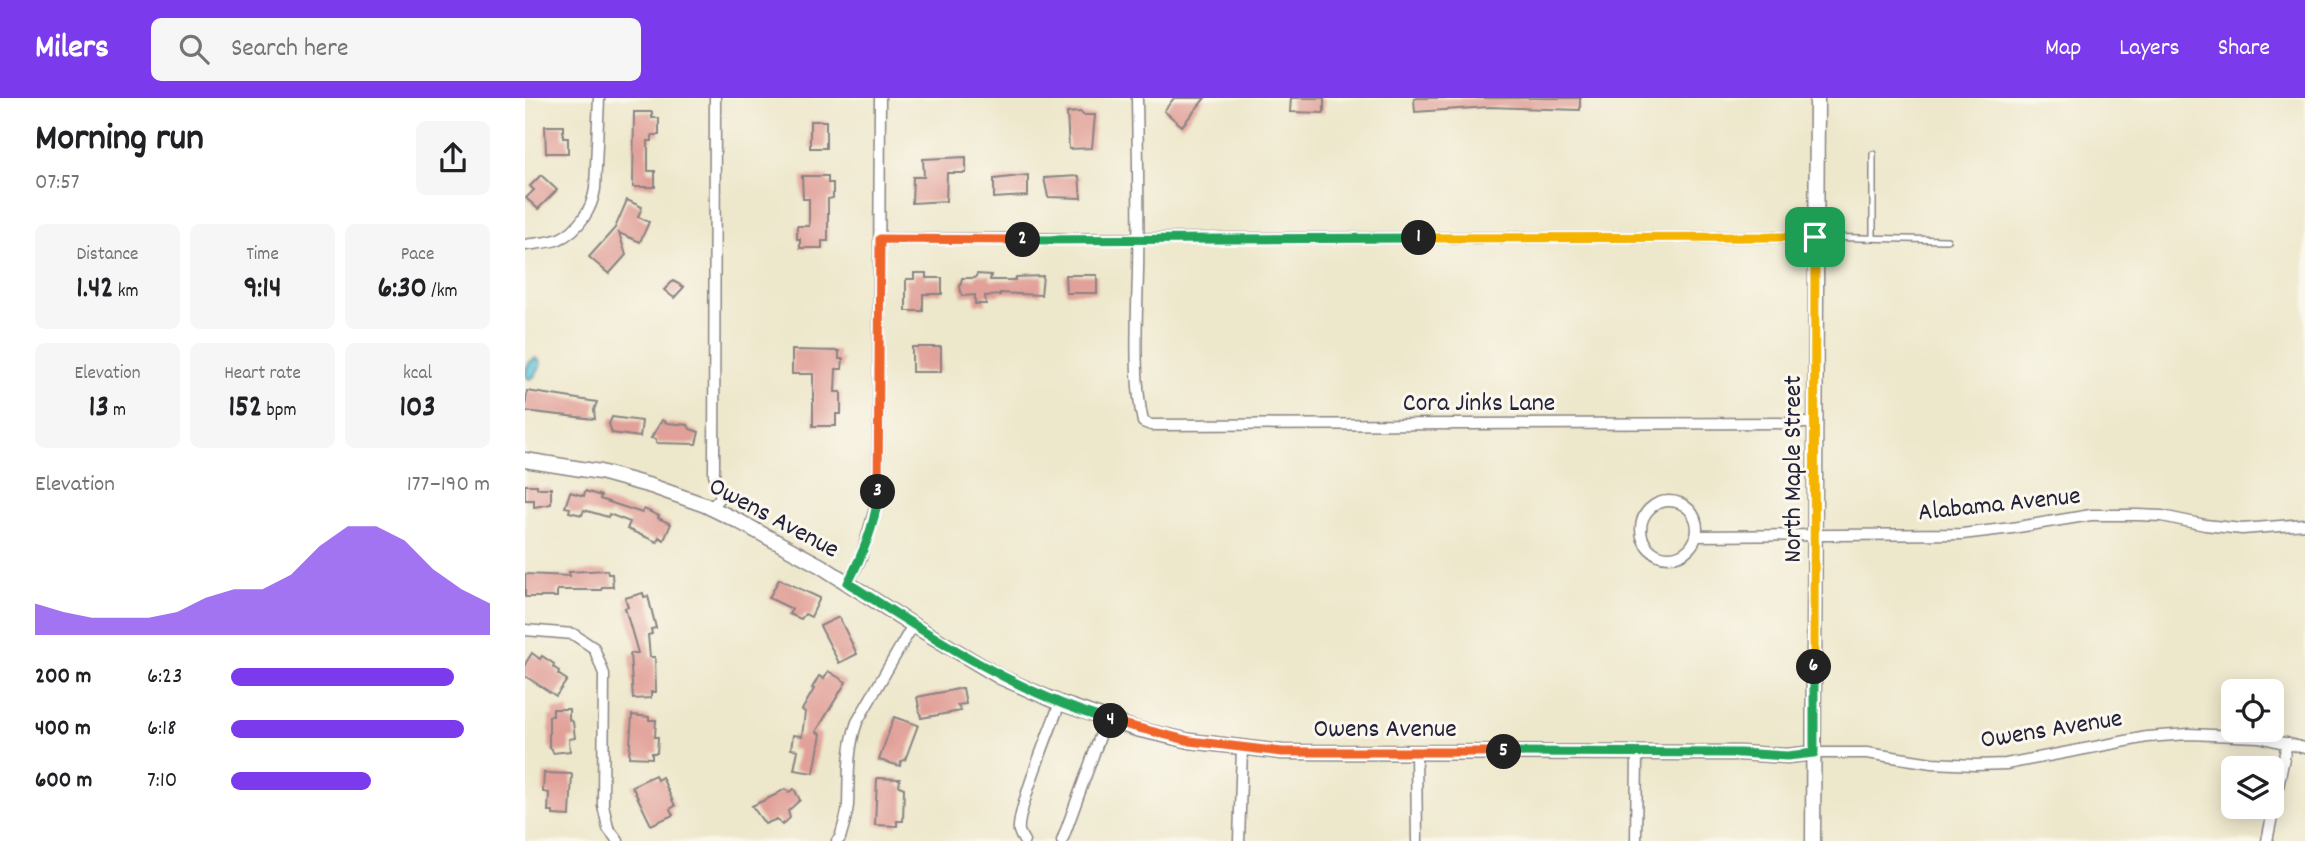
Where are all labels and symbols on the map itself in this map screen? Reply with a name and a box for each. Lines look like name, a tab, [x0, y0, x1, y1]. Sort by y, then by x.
pin	[1785, 207, 1845, 267]
pin: 1	[1401, 220, 1437, 256]
pin: 2	[1005, 222, 1041, 258]
street label: North Maple Street	[1776, 375, 1813, 563]
street label: Cora Jinks Lane	[1403, 386, 1555, 423]
street label: Owens Avenue	[701, 469, 845, 569]
pin: 3	[861, 474, 895, 510]
street label: Alabama Avenue	[1916, 479, 2082, 532]
pin: 6	[1797, 650, 1831, 684]
street label: Owens Avenue	[1978, 701, 2125, 760]
pin: 4	[1093, 704, 1129, 738]
street label: Owens Avenue	[1313, 712, 1457, 749]
pin: 5	[1487, 734, 1521, 770]

